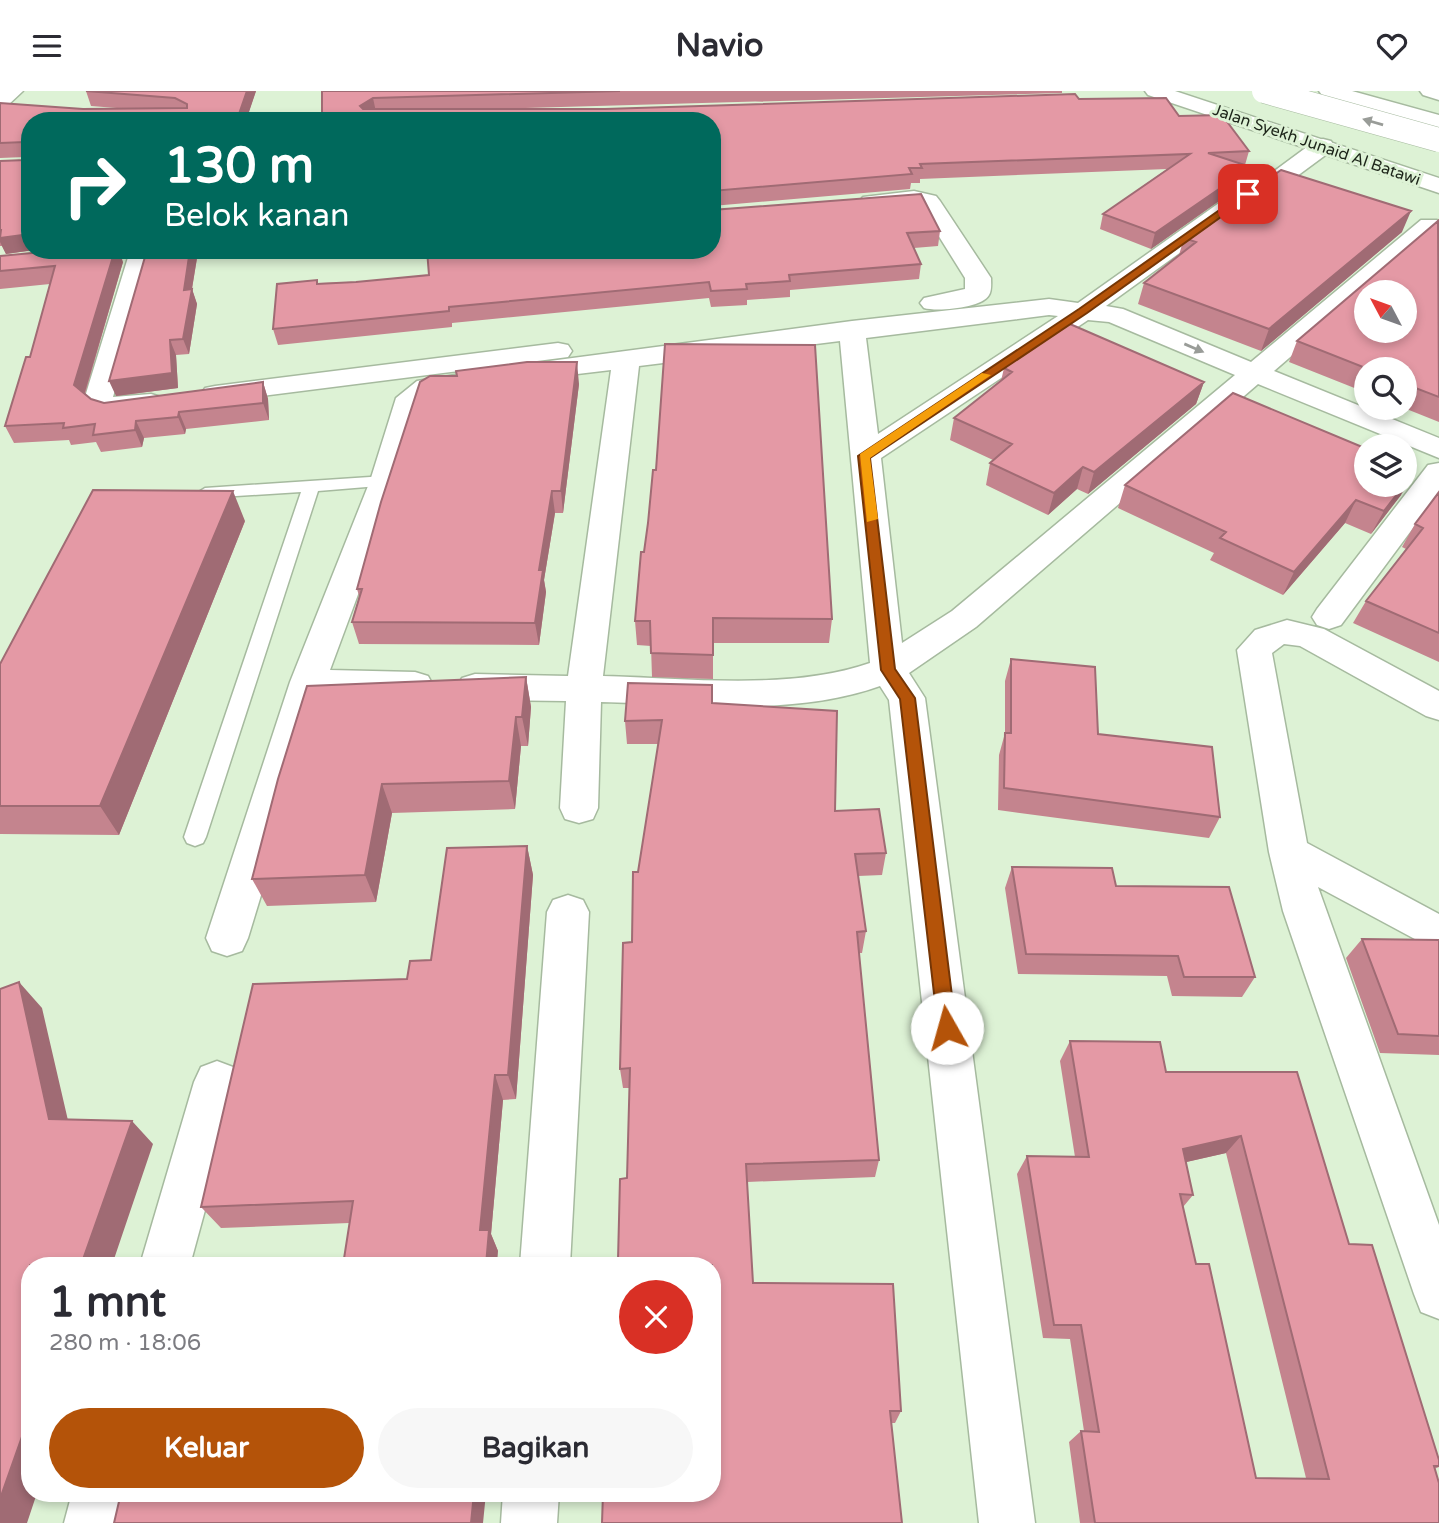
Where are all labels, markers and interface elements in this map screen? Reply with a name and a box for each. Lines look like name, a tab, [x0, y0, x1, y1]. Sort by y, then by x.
icon: menu	[28, 27, 66, 65]
text: Navio	[676, 27, 763, 65]
icon: heart	[1373, 27, 1411, 65]
street label: Jalan Syekh Junaid Al Batawi	[1210, 100, 1423, 190]
one-way arrow	[1362, 116, 1384, 127]
text: 130 m	[164, 137, 314, 196]
icon: right	[49, 140, 140, 231]
pin	[1218, 164, 1278, 224]
icon: arrive	[1229, 175, 1267, 213]
text: Belok kanan	[164, 197, 349, 235]
north arrow	[1354, 280, 1418, 343]
map controls	[1354, 280, 1417, 497]
one-way arrow	[1183, 342, 1204, 353]
button: search	[1354, 357, 1417, 420]
button: layers	[1354, 434, 1417, 497]
position arrow	[910, 991, 984, 1065]
text: 1 mnt	[49, 1277, 166, 1328]
button: close	[619, 1280, 693, 1354]
text: 280 m · 18:06	[49, 1329, 201, 1357]
button: Keluar	[49, 1408, 364, 1488]
button: Bagikan	[378, 1408, 693, 1488]

